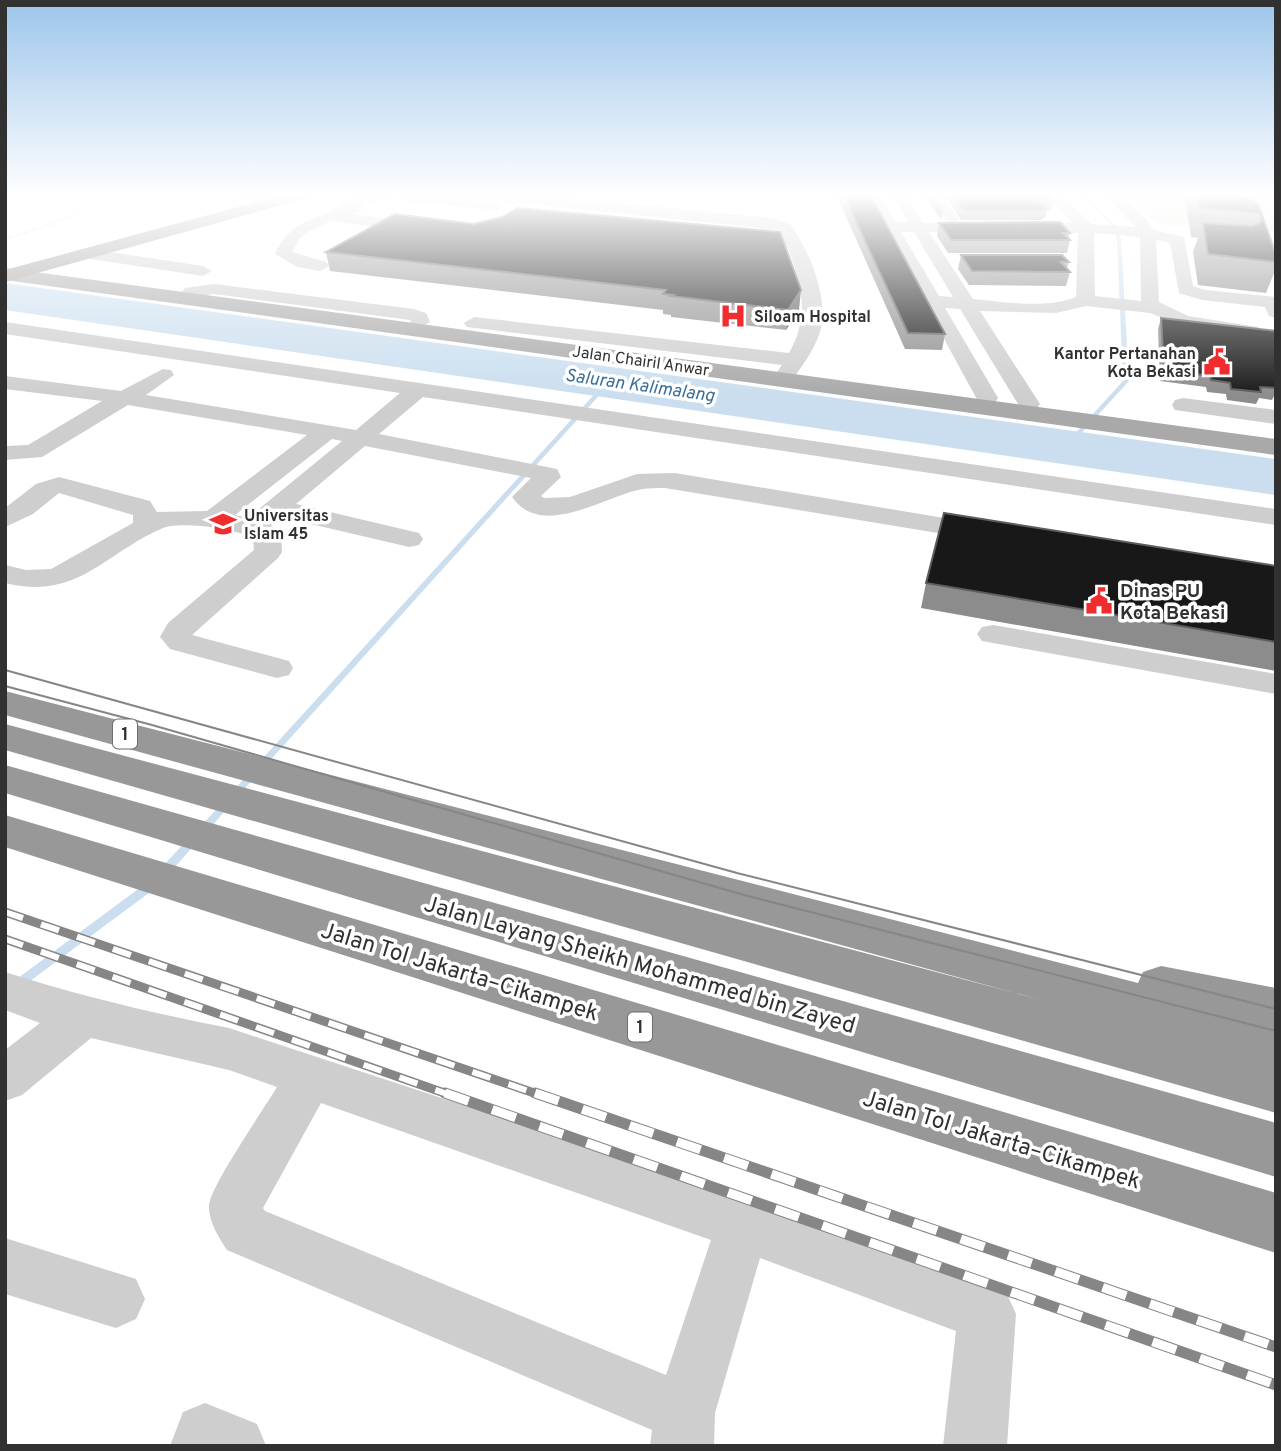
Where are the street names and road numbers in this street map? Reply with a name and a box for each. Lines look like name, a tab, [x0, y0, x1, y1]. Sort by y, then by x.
street label: Jalan Chairil Anwar	[571, 342, 710, 381]
road number: 1	[113, 720, 137, 748]
street label: Jalan Layang Sheikh Mohammed bin Zayed	[420, 891, 858, 1042]
street label: Jalan Tol Jakarta–Cikampek	[317, 917, 602, 1029]
road number: 1	[628, 1012, 652, 1042]
street label: Jalan Tol Jakarta–Cikampek	[859, 1085, 1144, 1197]

